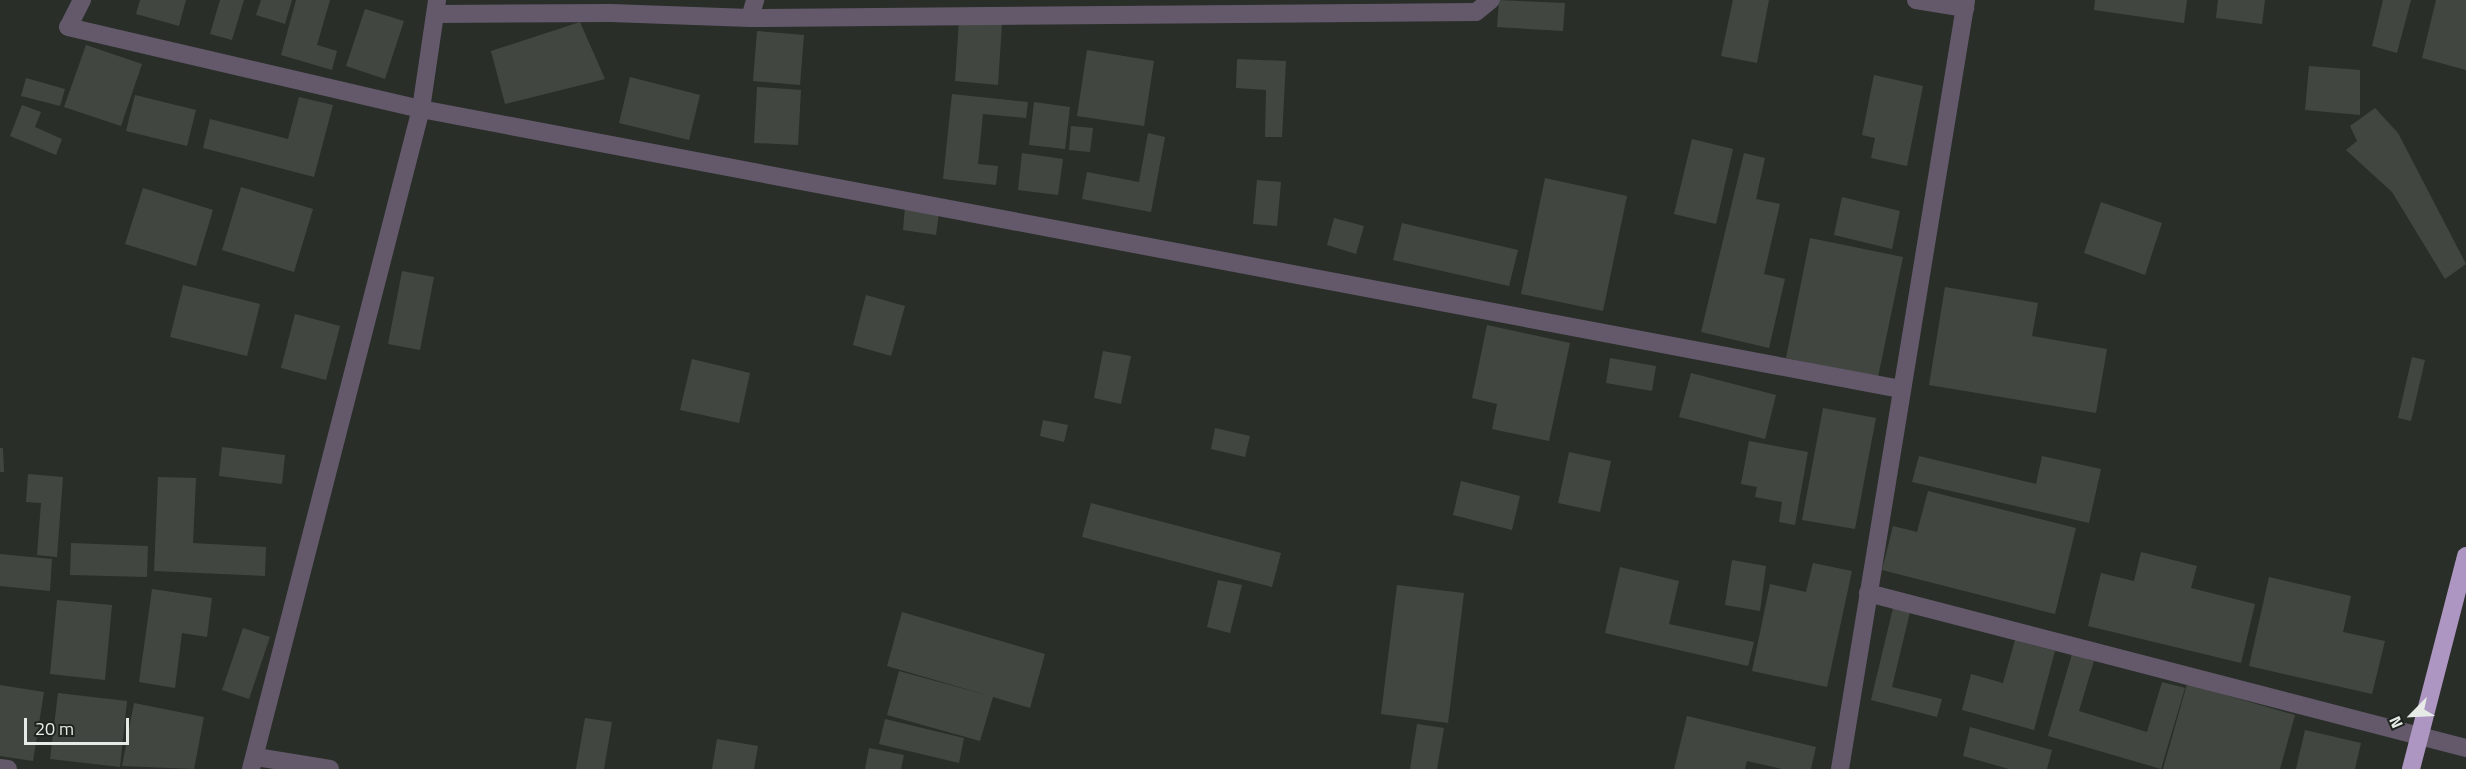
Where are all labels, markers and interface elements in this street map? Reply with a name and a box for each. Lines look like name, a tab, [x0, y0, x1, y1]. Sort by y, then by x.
north arrow	[2382, 685, 2442, 745]
scale bar	[27, 706, 132, 744]
text: N	[2382, 712, 2409, 732]
text: 20 m	[35, 715, 74, 742]

